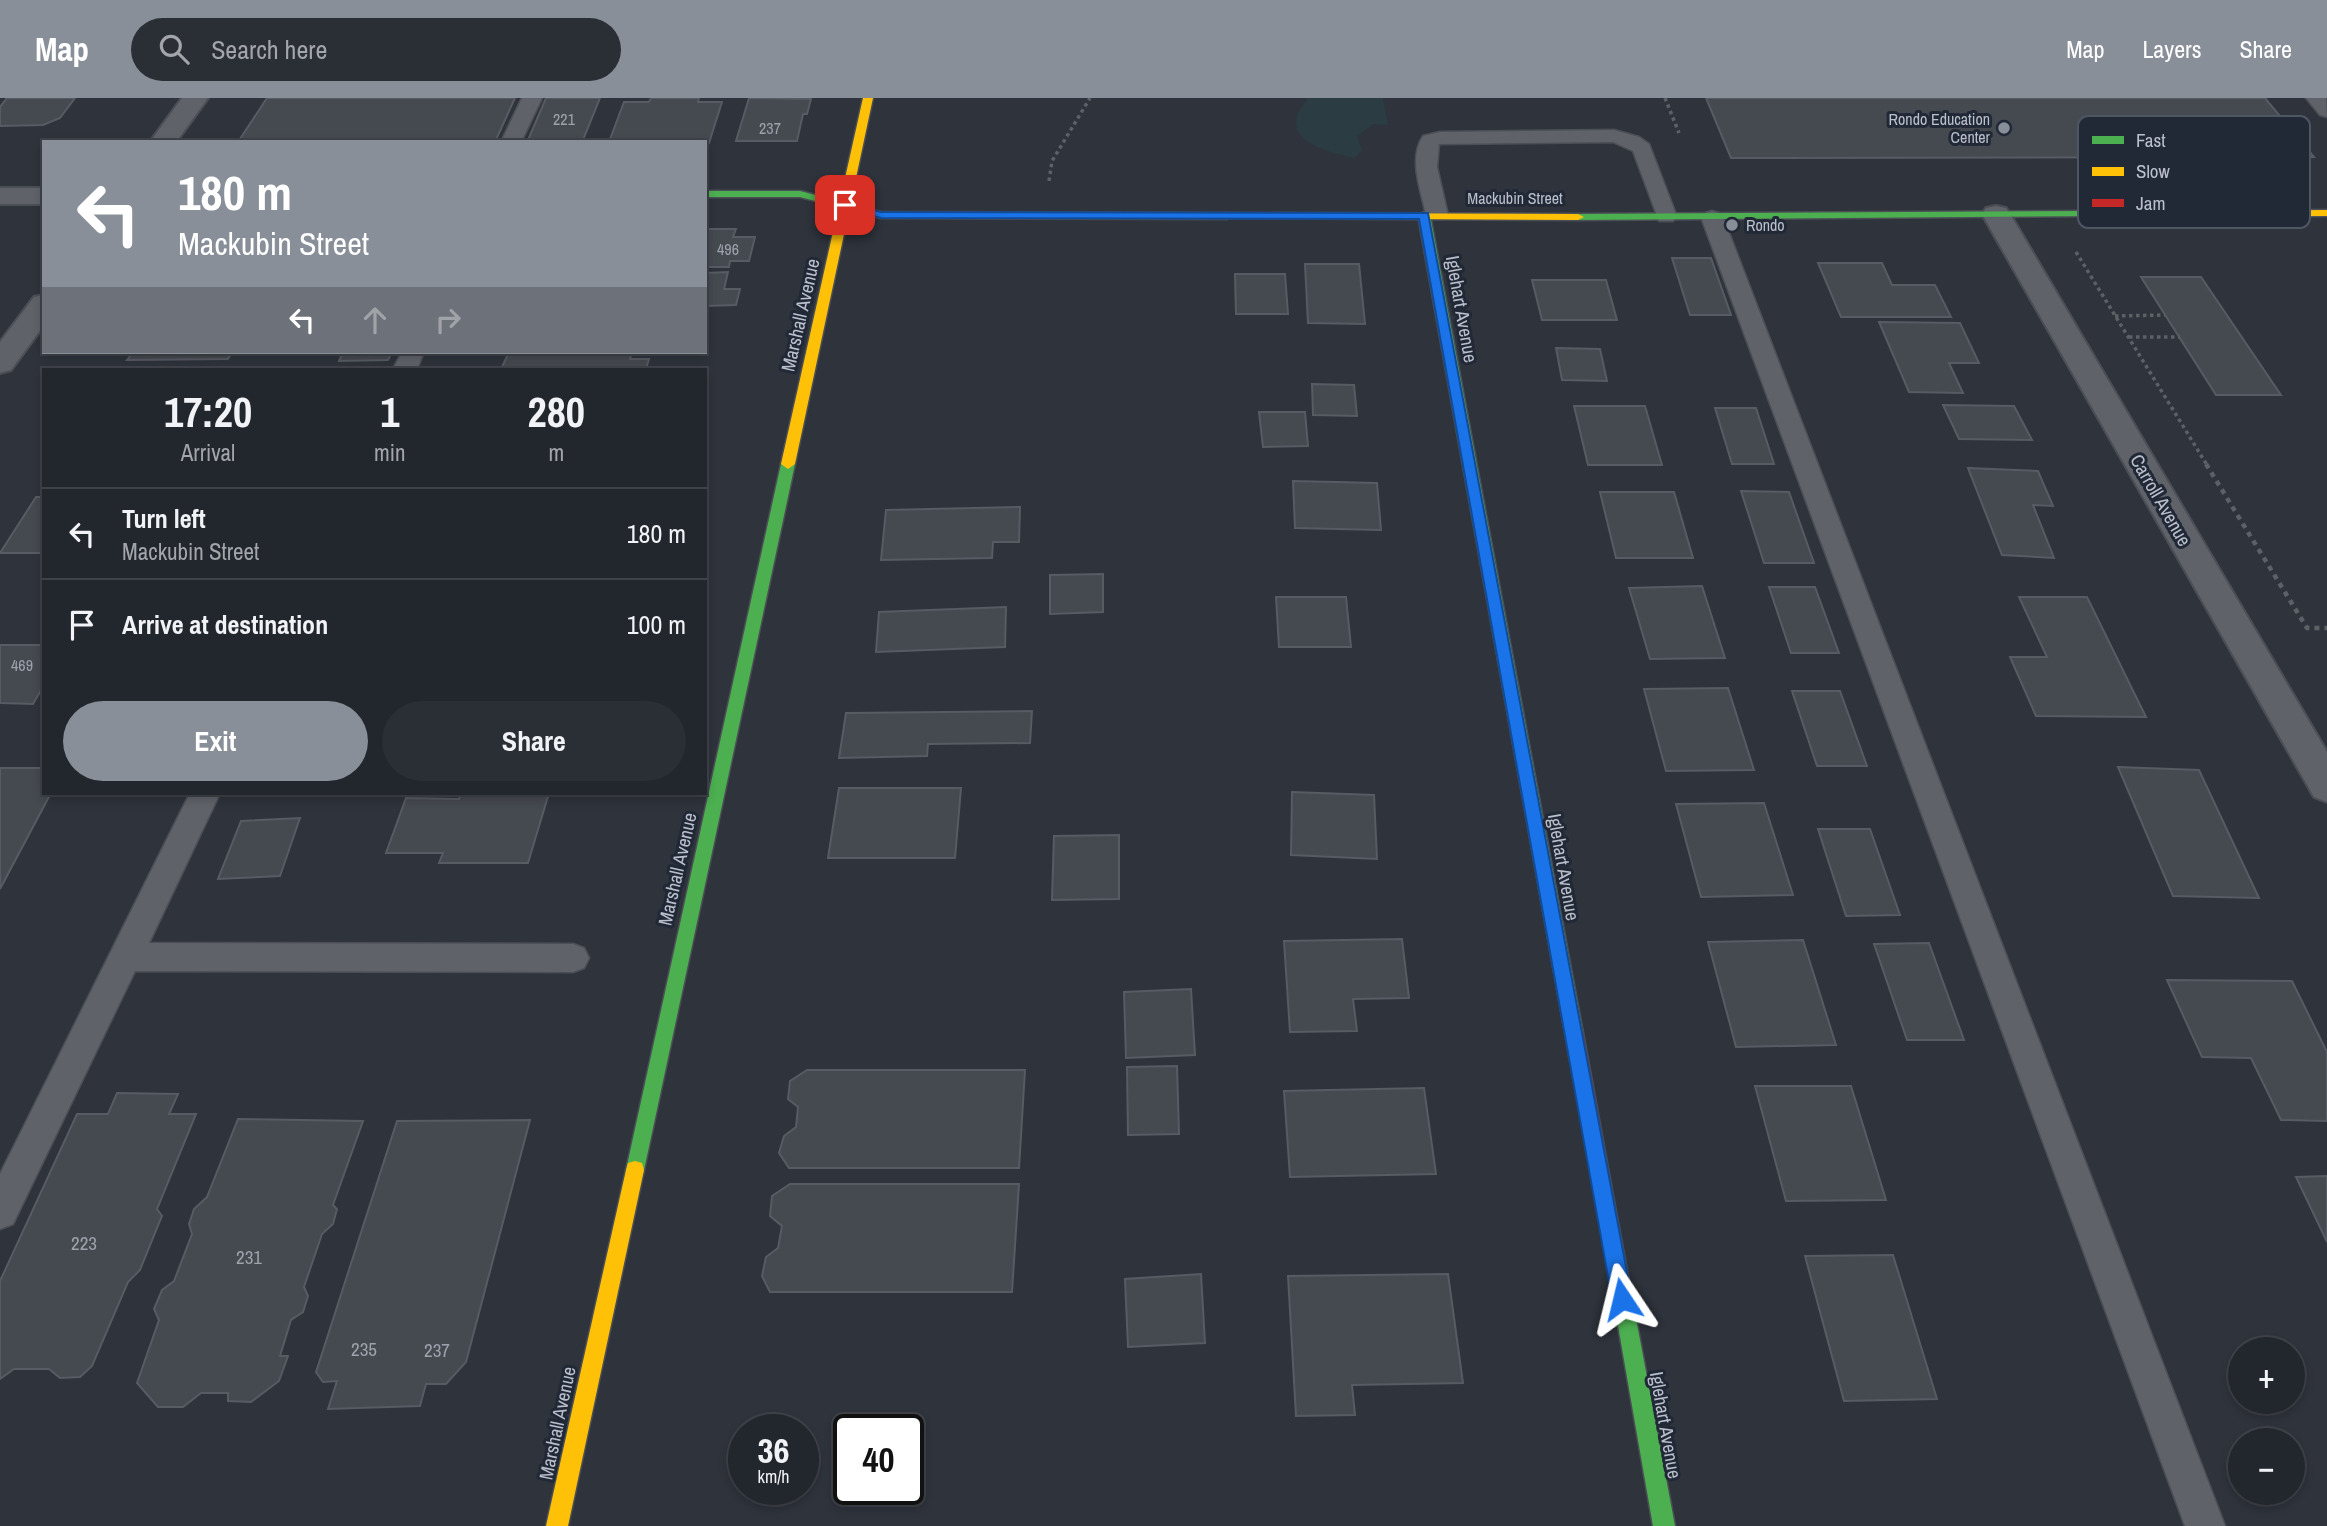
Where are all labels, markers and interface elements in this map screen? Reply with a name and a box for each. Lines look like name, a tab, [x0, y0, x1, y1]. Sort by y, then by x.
search box	[131, 18, 621, 81]
text: Map	[35, 27, 89, 71]
icon: search	[155, 30, 193, 68]
text: Search here	[211, 32, 327, 67]
text: Map	[2066, 33, 2104, 65]
text: Layers	[2142, 33, 2201, 65]
text: Share	[2239, 33, 2292, 65]
house number: 221	[553, 108, 576, 130]
place label: Rondo Education Center	[1889, 108, 1991, 148]
legend	[2078, 116, 2310, 228]
house number: 237	[759, 117, 781, 139]
marker: Rondo Education Center	[1996, 120, 2012, 136]
text: Fast	[2136, 127, 2166, 153]
text: Slow	[2136, 158, 2171, 184]
text: 180 m	[178, 159, 292, 225]
icon: left	[63, 168, 154, 259]
pin	[815, 175, 875, 235]
icon: arrive	[826, 186, 864, 224]
street label: Mackubin Street	[1467, 187, 1563, 209]
text: Jam	[2136, 190, 2165, 216]
place label: Rondo	[1746, 214, 1785, 236]
marker: Rondo	[1724, 217, 1740, 233]
text: Mackubin Street	[178, 222, 369, 265]
house number: 496	[717, 238, 739, 260]
street label: Iglehart Avenue	[1440, 254, 1484, 364]
street label: Marshall Avenue	[774, 256, 826, 374]
icon: left	[283, 301, 321, 339]
icon: ahead	[356, 301, 394, 339]
icon: right	[429, 301, 467, 339]
text: 17:20	[164, 384, 252, 440]
text: 1	[380, 384, 399, 440]
text: 280	[528, 384, 585, 440]
text: Arrival	[181, 437, 235, 468]
text: min	[374, 437, 406, 468]
text: m	[548, 437, 564, 468]
street label: Carroll Avenue	[2124, 449, 2198, 551]
text: Turn left	[122, 501, 206, 536]
icon: left	[63, 515, 101, 553]
text: 180 m	[627, 516, 686, 551]
text: Mackubin Street	[122, 536, 259, 567]
icon: arrive	[63, 606, 101, 644]
text: Arrive at destination	[122, 607, 328, 642]
text: 100 m	[627, 607, 686, 642]
house number: 469	[11, 654, 33, 676]
button: Exit	[63, 701, 368, 781]
button: Share	[382, 701, 686, 781]
street label: Marshall Avenue	[651, 810, 703, 928]
street label: Iglehart Avenue	[1542, 812, 1586, 922]
house number: 223	[71, 1230, 97, 1256]
house number: 231	[236, 1244, 262, 1270]
position arrow	[1585, 1262, 1659, 1336]
house number: 235	[351, 1336, 377, 1362]
house number: 237	[424, 1337, 450, 1363]
map controls	[2228, 1337, 2305, 1505]
button: +	[2228, 1337, 2305, 1414]
street label: Marshall Avenue	[532, 1364, 582, 1482]
street label: Iglehart Avenue	[1644, 1370, 1688, 1480]
speed limit sign: 40	[833, 1414, 924, 1505]
text: 36	[758, 1427, 789, 1474]
button: −	[2228, 1428, 2305, 1505]
text: km/h	[758, 1464, 790, 1489]

